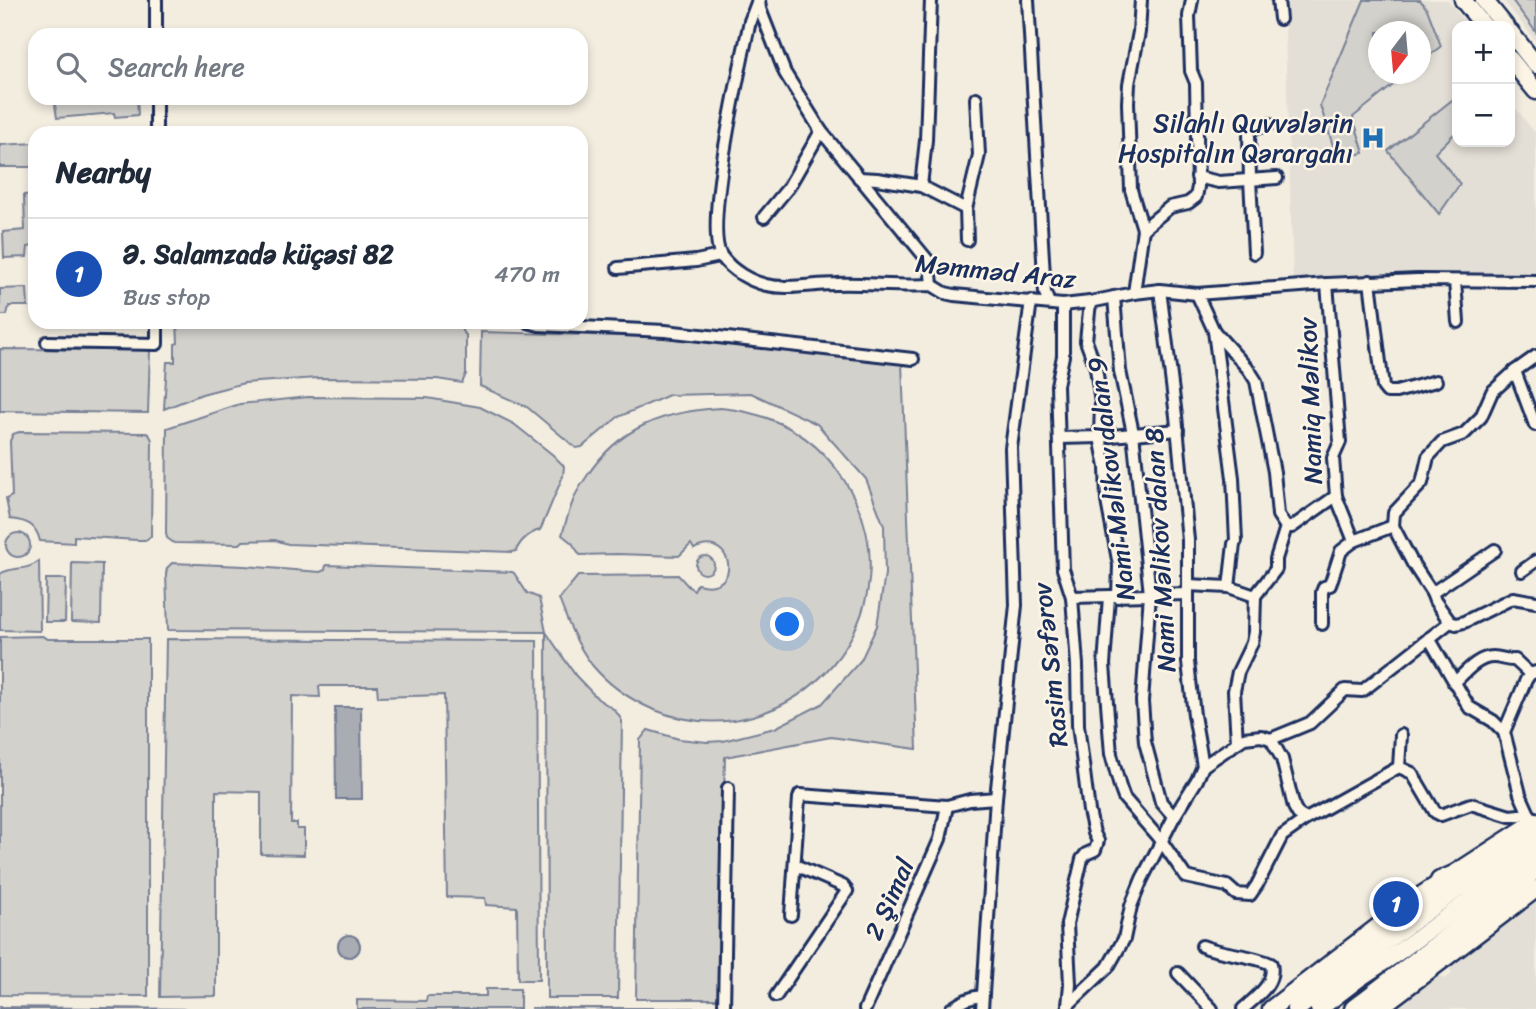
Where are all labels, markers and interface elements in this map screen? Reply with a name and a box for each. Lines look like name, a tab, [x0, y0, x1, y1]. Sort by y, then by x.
north arrow	[1368, 21, 1431, 84]
map controls	[1452, 21, 1515, 147]
button: +	[1452, 21, 1515, 84]
search box	[28, 28, 588, 105]
text: Search here	[108, 44, 245, 90]
icon: search	[52, 48, 90, 86]
button: −	[1452, 84, 1515, 147]
place label: Silahlı Quvvələrin Hospitalın Qərargahı	[1118, 100, 1353, 176]
hospital icon: Silahlı Quvvələrin Hospitalın Qərargahı	[1359, 124, 1387, 152]
text: Nearby	[56, 145, 151, 199]
text: Ə. Salamzadə küçəsi 82	[123, 231, 394, 277]
street label: Məmməd Araz	[913, 240, 1079, 302]
text: 1	[74, 254, 84, 295]
text: 470 m	[494, 254, 560, 295]
text: Bus stop	[123, 277, 210, 318]
street label: Namiq Məlikov	[1284, 316, 1336, 485]
street label: Nami Məlikov dalan 9	[1073, 355, 1149, 603]
street label: Nami Məlikov dalan 8	[1131, 426, 1189, 673]
street label: Rasim Səfərov	[1018, 580, 1082, 750]
your location	[770, 607, 804, 641]
street label: 2 Şimal	[851, 850, 928, 948]
pin: 1	[1373, 878, 1419, 930]

